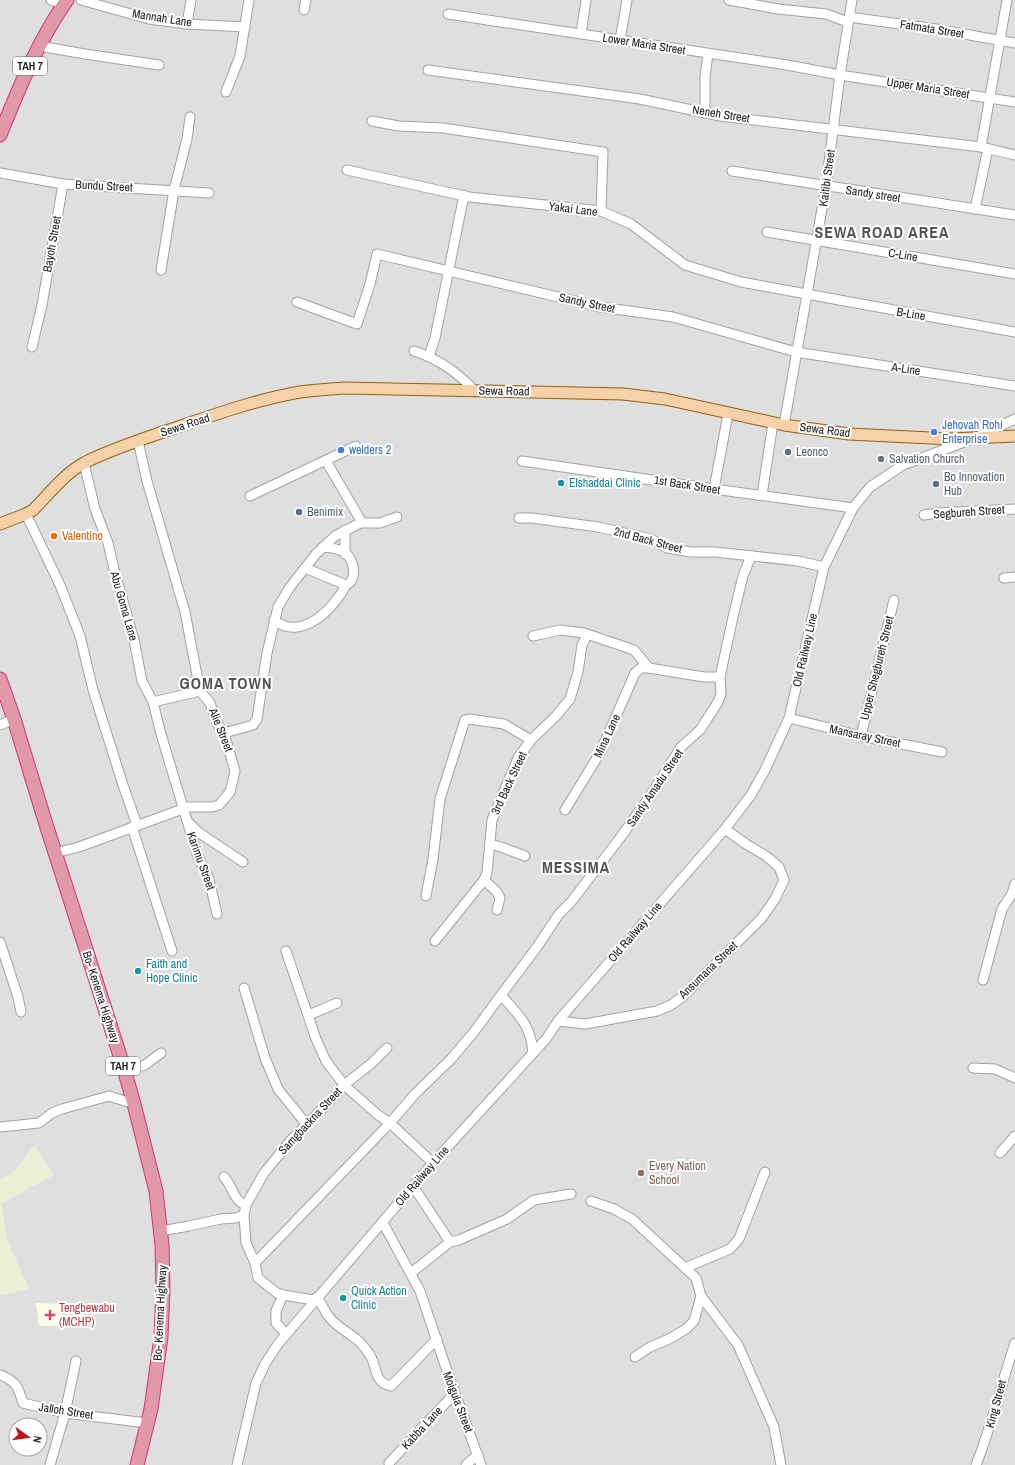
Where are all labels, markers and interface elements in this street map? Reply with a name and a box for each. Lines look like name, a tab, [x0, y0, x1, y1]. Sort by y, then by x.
street label: Mannah Lane	[131, 5, 193, 31]
street label: Fatmata Street	[899, 16, 965, 42]
street label: Lower Maria Street	[601, 30, 687, 58]
road number: TAH 7	[13, 57, 47, 75]
street label: Upper Maria Street	[885, 74, 971, 102]
street label: Neneh Street	[691, 102, 751, 126]
street label: Kaitibi Street	[815, 148, 839, 208]
street label: Bundu Street	[75, 177, 133, 196]
street label: Sandy street	[844, 182, 902, 206]
street label: Yakai Lane	[548, 198, 598, 220]
street label: Bayoh Street	[39, 214, 65, 273]
district label: SEWA ROAD AREA	[815, 221, 949, 243]
street label: C-Line	[887, 245, 919, 265]
street label: Sandy Street	[558, 289, 617, 317]
street label: B-Line	[895, 304, 927, 324]
street label: A-Line	[889, 359, 922, 379]
street label: Sewa Road	[478, 383, 530, 399]
street label: Sewa Road	[158, 410, 212, 440]
place label: Jehovah Rohi Enterprise	[942, 417, 1003, 447]
street label: Sewa Road	[799, 419, 851, 441]
marker: Jehovah Rohi Enterprise	[929, 427, 939, 437]
place label: welders 2	[349, 442, 391, 458]
place label: Leonco	[796, 444, 828, 460]
marker: welders 2	[336, 445, 346, 455]
marker: Leonco	[783, 447, 793, 457]
place label: Salvation Church	[889, 451, 964, 467]
marker: Salvation Church	[876, 454, 886, 464]
place label: Bo Innovation Hub	[944, 469, 1005, 499]
street label: 1st Back Street	[653, 472, 721, 498]
place label: Elshaddai Clinic	[569, 475, 641, 491]
marker: Elshaddai Clinic	[556, 478, 566, 488]
marker: Bo Innovation Hub	[931, 479, 941, 489]
street label: Segbureh Street	[933, 502, 1006, 522]
place label: Benimix	[307, 504, 343, 520]
marker: Benimix	[294, 507, 304, 517]
street label: 2nd Back Street	[612, 523, 684, 557]
place label: Valentino	[62, 528, 103, 544]
marker: Valentino	[49, 531, 59, 541]
street label: Abu Goma Lane	[106, 568, 142, 643]
street label: Old Railway Line	[789, 612, 821, 688]
street label: Upper Shegbureh Street	[856, 614, 898, 722]
district label: GOMA TOWN	[180, 672, 272, 694]
street label: Alie Street	[205, 705, 237, 755]
street label: Mina Lane	[590, 712, 624, 760]
street label: Mansaray Street	[828, 721, 902, 751]
street label: Sandy Amadu Street	[623, 746, 687, 830]
street label: 3rd Back Street	[487, 749, 531, 817]
street label: Karimu Street	[183, 830, 219, 893]
district label: MESSIMA	[542, 856, 610, 878]
street label: Old Railway Line	[604, 898, 666, 966]
street label: Ansumana Street	[674, 938, 741, 1003]
street label: Bo- Kenema Highway	[79, 949, 123, 1045]
place label: Faith and Hope Clinic	[146, 956, 197, 986]
marker: Faith and Hope Clinic	[133, 966, 143, 976]
road number: TAH 7	[106, 1057, 140, 1075]
street label: Samgbackna Street	[275, 1084, 345, 1158]
street label: Old Railway Line	[391, 1142, 453, 1210]
place label: Every Nation School	[649, 1158, 706, 1188]
marker: Every Nation School	[636, 1168, 646, 1178]
street label: Bo- Kenema Highway	[150, 1265, 170, 1361]
place label: Quick Action Clinic	[351, 1283, 407, 1313]
marker: Quick Action Clinic	[338, 1293, 348, 1303]
place label: Tengbewabu (MCHP)	[59, 1300, 115, 1330]
marker: Tengbewabu (MCHP)	[44, 1309, 56, 1321]
street label: Moigula Street	[439, 1369, 477, 1435]
street label: King Street	[982, 1378, 1010, 1430]
street label: Jalloh Street	[38, 1399, 95, 1423]
street label: Kabba Lane	[398, 1403, 446, 1453]
north arrow	[8, 1417, 48, 1457]
text: N	[30, 1435, 45, 1444]

